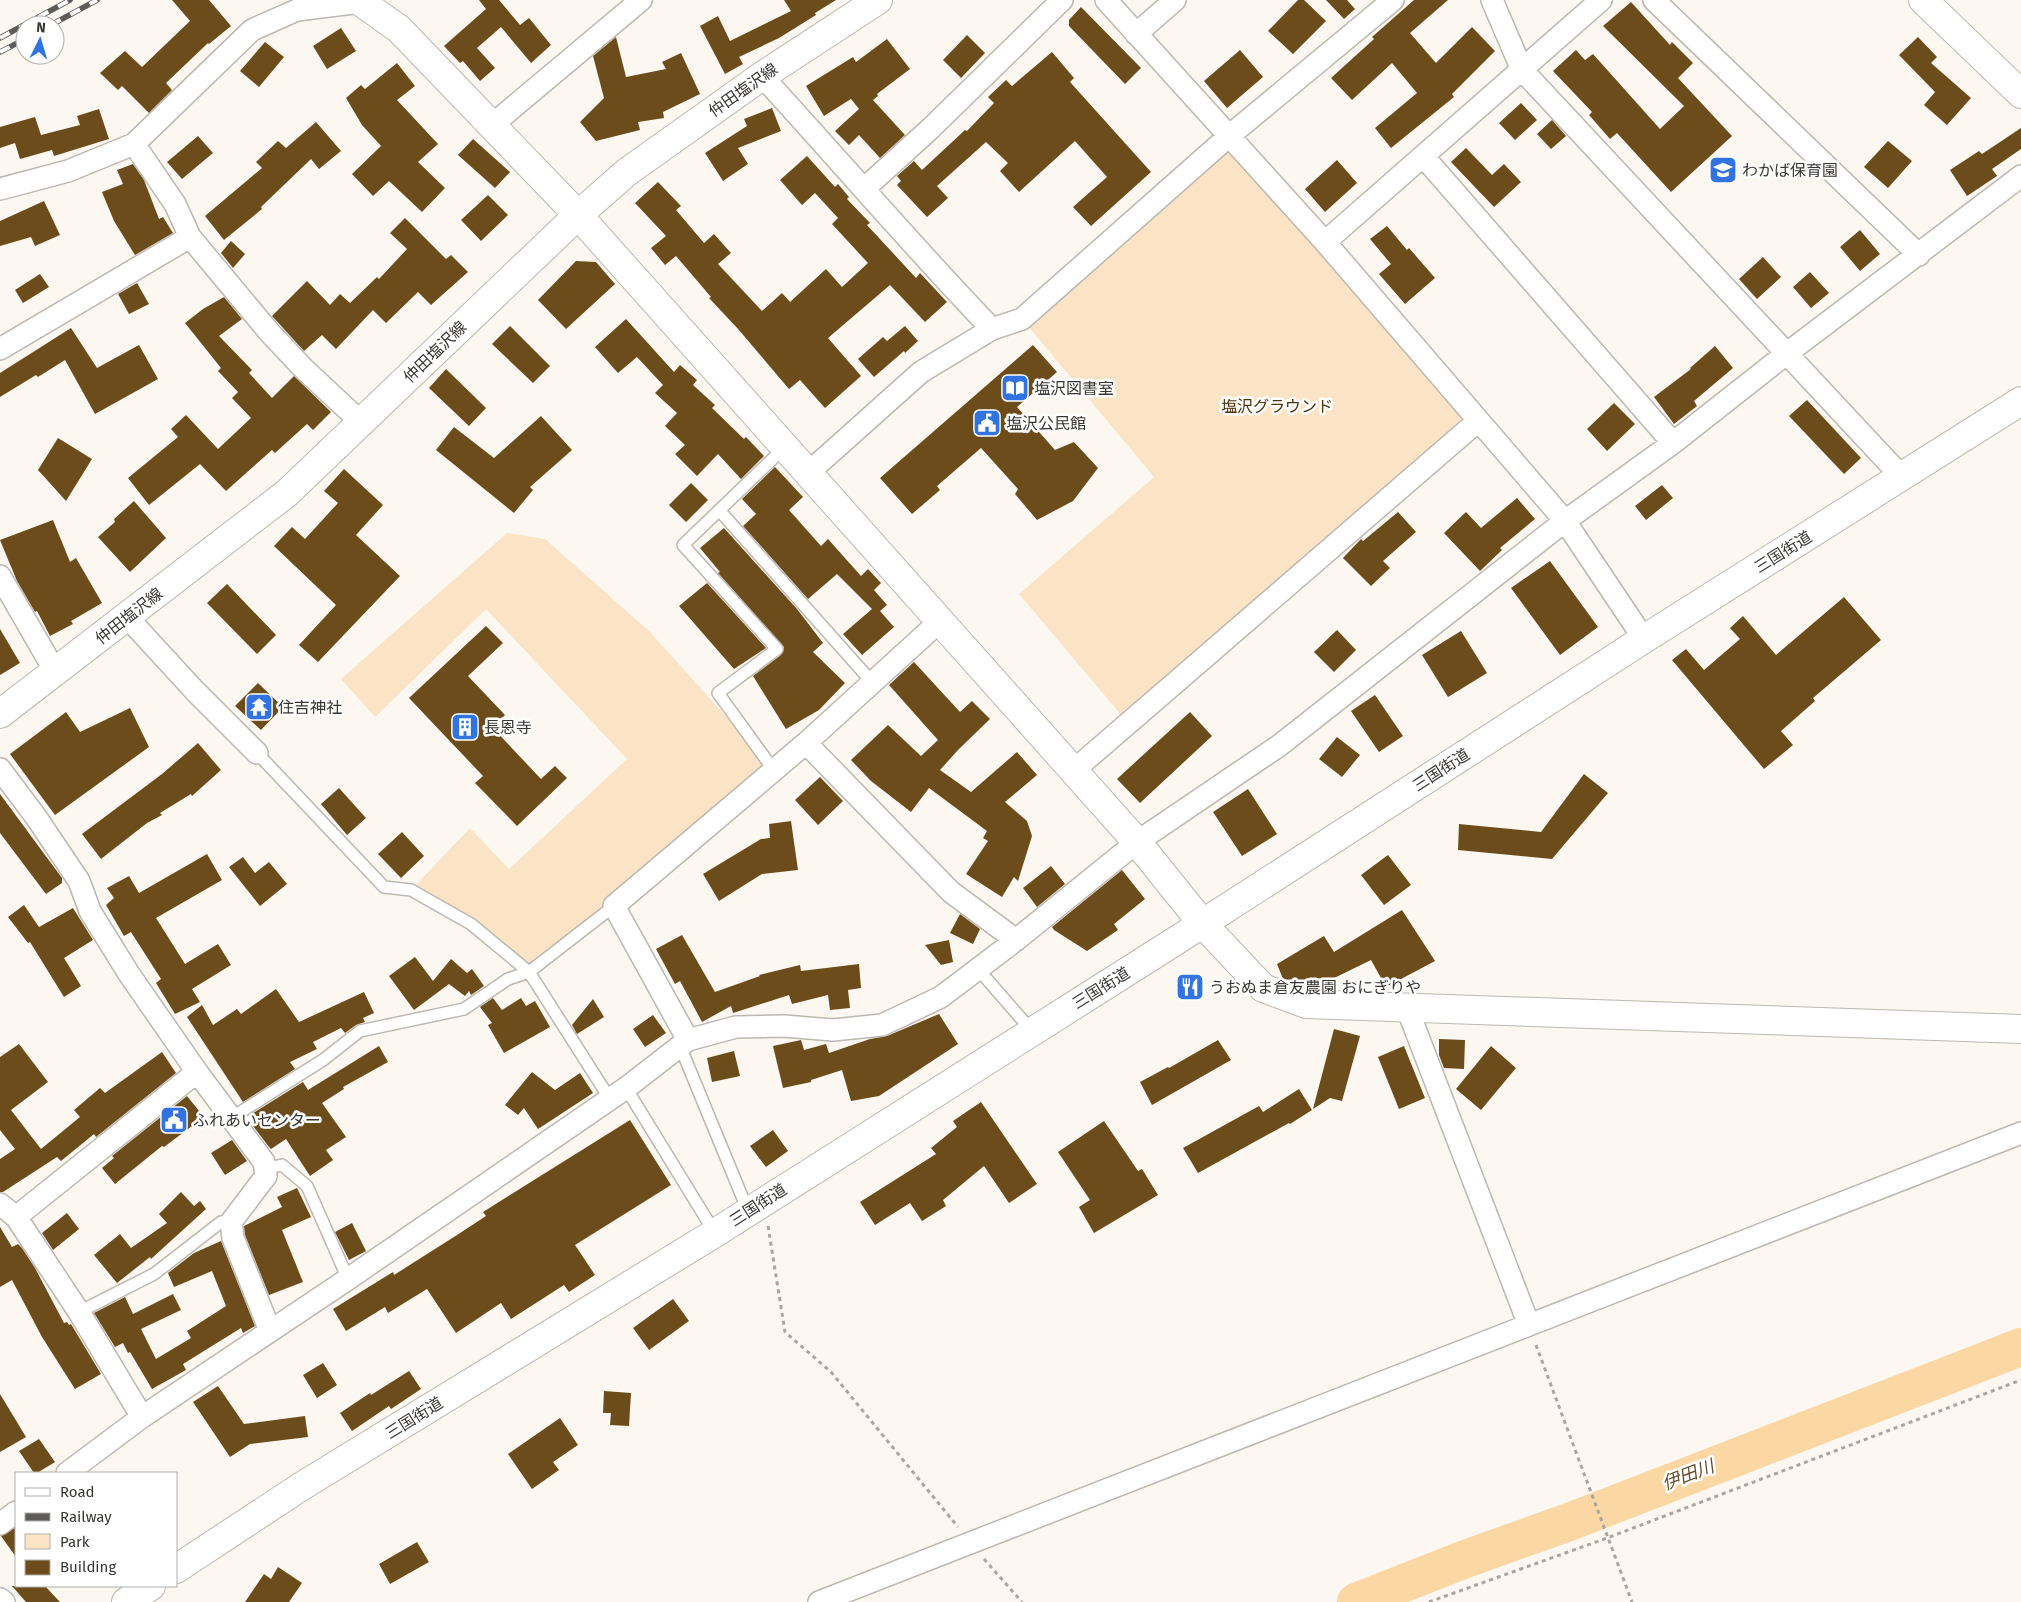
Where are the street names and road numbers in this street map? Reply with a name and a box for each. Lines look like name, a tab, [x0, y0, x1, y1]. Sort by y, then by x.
street label: 仲田塩沢線	[705, 59, 781, 121]
street label: 仲田塩沢線	[400, 317, 470, 387]
street label: 三国街道	[1751, 527, 1815, 577]
street label: 仲田塩沢線	[92, 584, 166, 648]
street label: 三国街道	[1409, 745, 1473, 795]
street label: 三国街道	[1069, 963, 1133, 1013]
street label: 三国街道	[726, 1180, 790, 1230]
street label: 三国街道	[382, 1393, 446, 1443]

